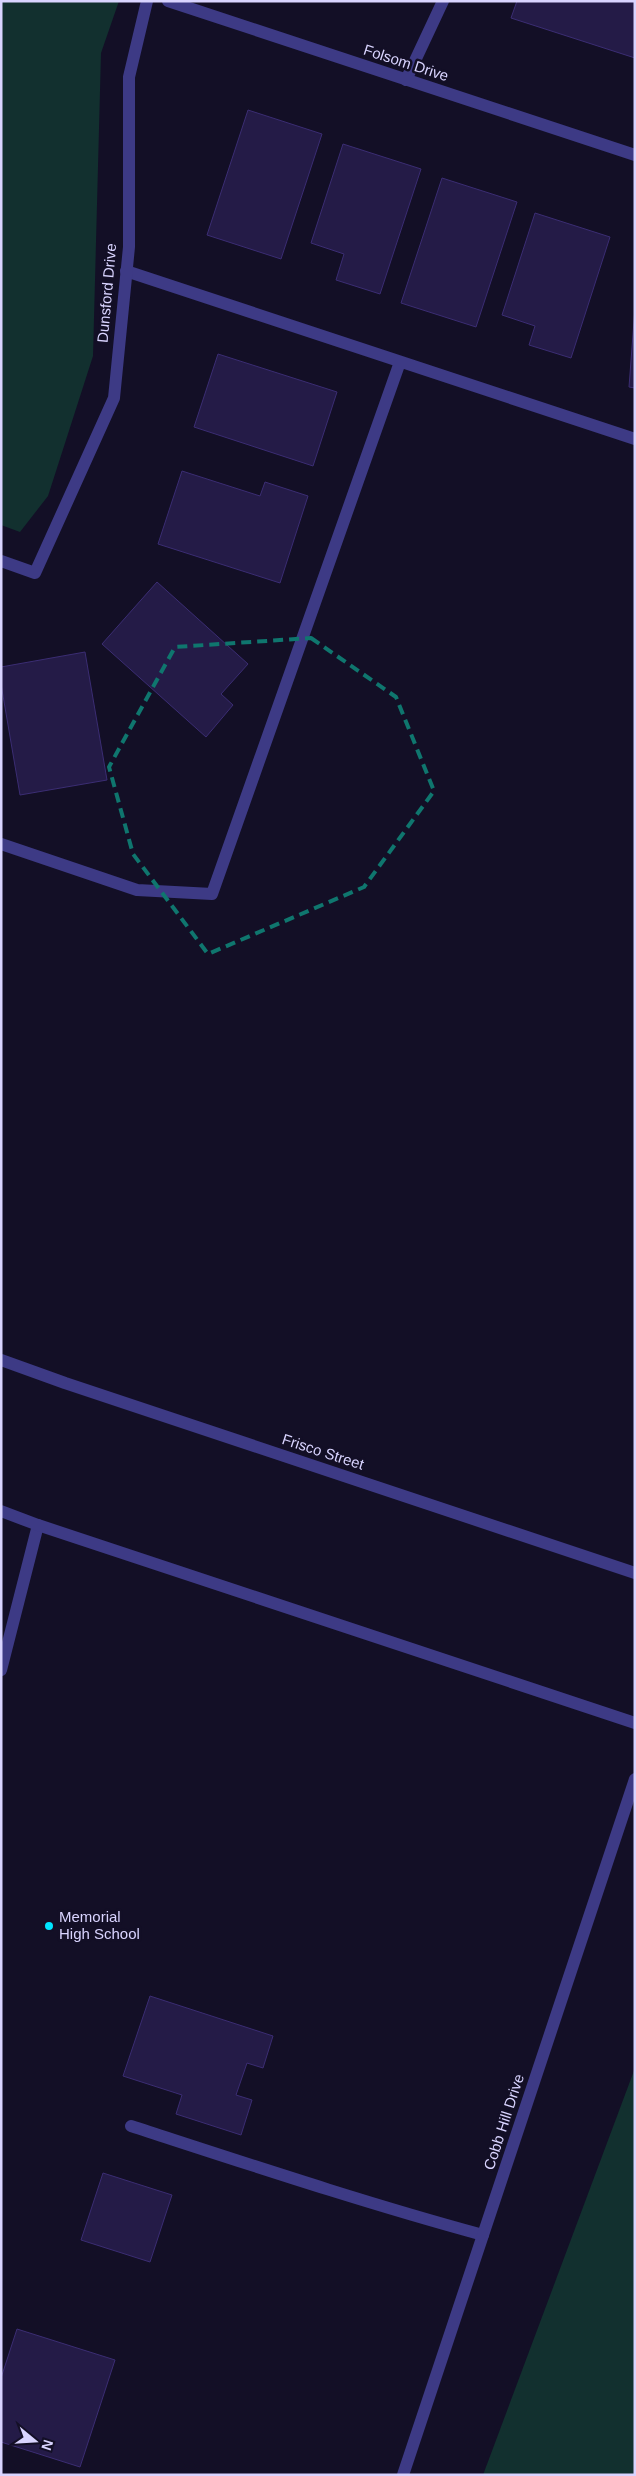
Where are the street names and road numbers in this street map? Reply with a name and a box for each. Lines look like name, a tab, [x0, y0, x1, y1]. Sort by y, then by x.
street label: Folsom Drive	[362, 41, 451, 84]
street label: Dunsford Drive	[94, 242, 119, 344]
street label: Frisco Street	[280, 1430, 367, 1473]
street label: Cobb Hill Drive	[480, 2072, 527, 2172]

